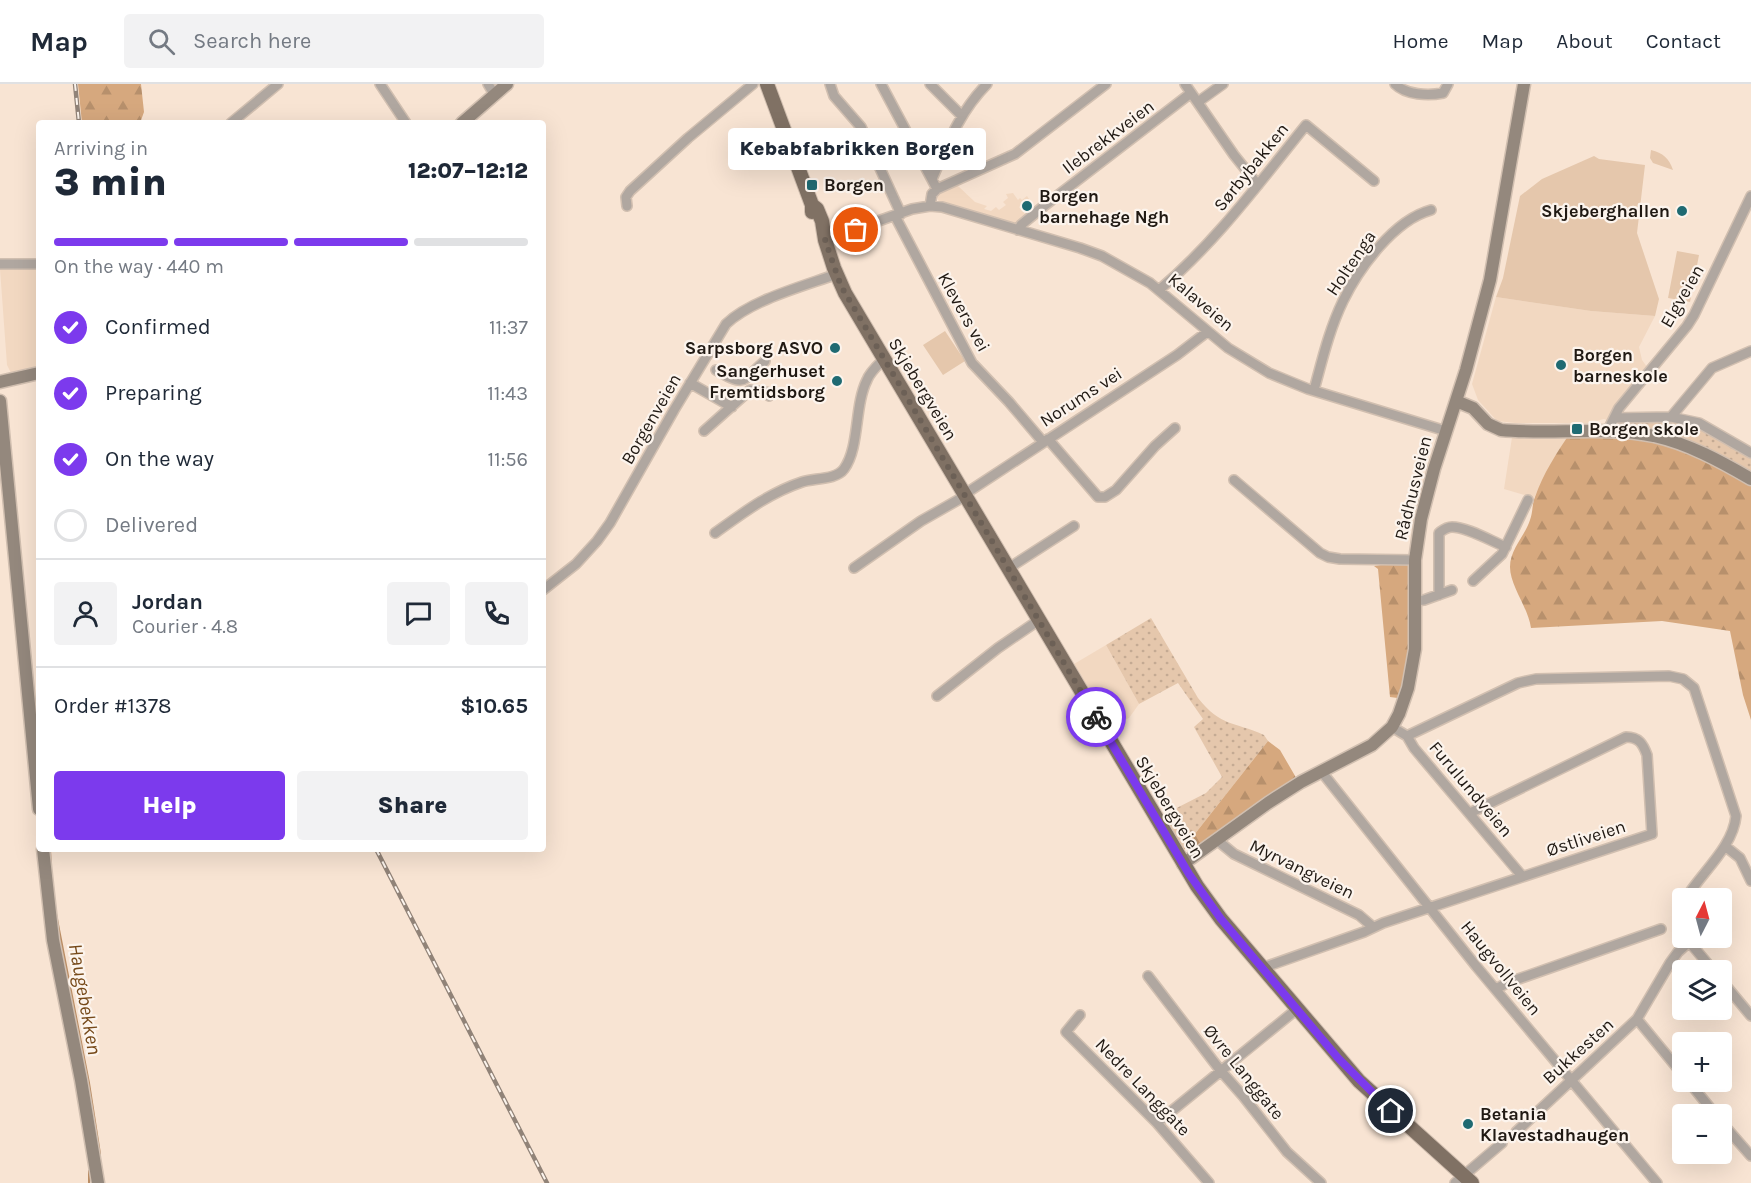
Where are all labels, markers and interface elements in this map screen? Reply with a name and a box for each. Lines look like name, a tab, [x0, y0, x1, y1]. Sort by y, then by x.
search box	[124, 14, 544, 68]
text: Map	[30, 25, 88, 58]
icon: search	[145, 25, 178, 58]
text: Search here	[193, 28, 311, 54]
text: Home	[1393, 29, 1449, 53]
text: Map	[1482, 29, 1523, 53]
text: About	[1556, 29, 1613, 53]
text: Contact	[1646, 29, 1721, 53]
street label: Ilebrekkveien	[1058, 95, 1158, 179]
street label: Sørbybakken	[1209, 118, 1293, 216]
callout: Kebabfabrikken Borgen	[727, 128, 985, 170]
text: Arriving in	[54, 137, 148, 160]
text: Kebabfabrikken Borgen	[739, 137, 975, 160]
text: 12:07–12:12	[408, 158, 528, 184]
text: 3 min	[54, 159, 167, 205]
place label: Borgen	[824, 174, 884, 196]
marker: Borgen	[805, 178, 819, 192]
place label: Borgen barnehage Ngh	[1039, 185, 1169, 228]
marker: Borgen barnehage Ngh	[1020, 199, 1034, 213]
place label: Skjeberghallen	[1541, 200, 1670, 222]
pin	[830, 204, 881, 255]
marker: Skjeberghallen	[1675, 204, 1689, 218]
icon: bag	[839, 213, 872, 246]
street label: Holtenga	[1321, 226, 1381, 300]
text: On the way · 440 m	[54, 255, 224, 278]
street label: Elgveien	[1655, 261, 1709, 331]
street label: Klevers vei	[933, 268, 995, 356]
street label: Kalaveien	[1163, 268, 1239, 336]
icon: check	[54, 311, 87, 344]
text: Confirmed	[105, 314, 211, 340]
text: 11:37	[489, 316, 528, 339]
street label: Skjebergveien	[884, 334, 962, 444]
place label: Sarpsborg ASVO	[685, 337, 823, 359]
marker: Sarpsborg ASVO	[828, 341, 842, 355]
place label: Borgen barneskole	[1573, 344, 1668, 387]
marker: Borgen barneskole	[1554, 358, 1568, 372]
place label: Sangerhuset Fremtidsborg	[709, 360, 826, 403]
street label: Norums vei	[1036, 362, 1126, 432]
street label: Borgenveien	[616, 370, 686, 468]
marker: Sangerhuset Fremtidsborg	[830, 374, 844, 388]
icon: check	[54, 377, 87, 410]
text: Preparing	[105, 380, 202, 406]
text: 11:43	[487, 382, 528, 405]
place label: Borgen skole	[1589, 418, 1699, 440]
marker: Borgen skole	[1570, 422, 1584, 436]
street label: Rådhusveien	[1389, 434, 1437, 542]
icon: check	[54, 443, 87, 476]
text: On the way	[105, 446, 214, 472]
text: 11:56	[487, 448, 528, 471]
text: Delivered	[105, 512, 198, 538]
button: person	[54, 582, 117, 645]
button: chat	[387, 582, 450, 645]
button: phone	[465, 582, 528, 645]
text: Jordan	[132, 589, 203, 615]
text: Courier · 4.8	[132, 615, 238, 638]
courier	[1066, 687, 1126, 747]
text: Order #1378	[54, 693, 172, 719]
text: $10.65	[460, 693, 528, 719]
icon: bike	[1080, 701, 1113, 734]
street label: Furulundveien	[1424, 737, 1518, 841]
street label: Skjebergveien	[1131, 752, 1209, 862]
button: Help	[54, 771, 285, 840]
button: Share	[297, 771, 528, 840]
street label: Østliveien	[1544, 815, 1628, 861]
street label: Myrvangveien	[1246, 834, 1358, 904]
north arrow	[1672, 888, 1732, 948]
map controls	[1672, 888, 1732, 1164]
street label: Haugvollveien	[1456, 916, 1546, 1020]
water label: Haugebekken	[64, 942, 106, 1056]
button: layers	[1672, 960, 1732, 1020]
street label: Bukkesten	[1538, 1013, 1618, 1089]
street label: Øvre Langgate	[1199, 1020, 1289, 1124]
button: +	[1672, 1032, 1732, 1092]
street label: Nedre Langgate	[1091, 1033, 1195, 1141]
pin	[1365, 1085, 1416, 1136]
icon: home	[1374, 1094, 1407, 1127]
place label: Betania Klavestadhaugen	[1480, 1103, 1629, 1146]
button: −	[1672, 1104, 1732, 1164]
marker: Betania Klavestadhaugen	[1461, 1117, 1475, 1131]

